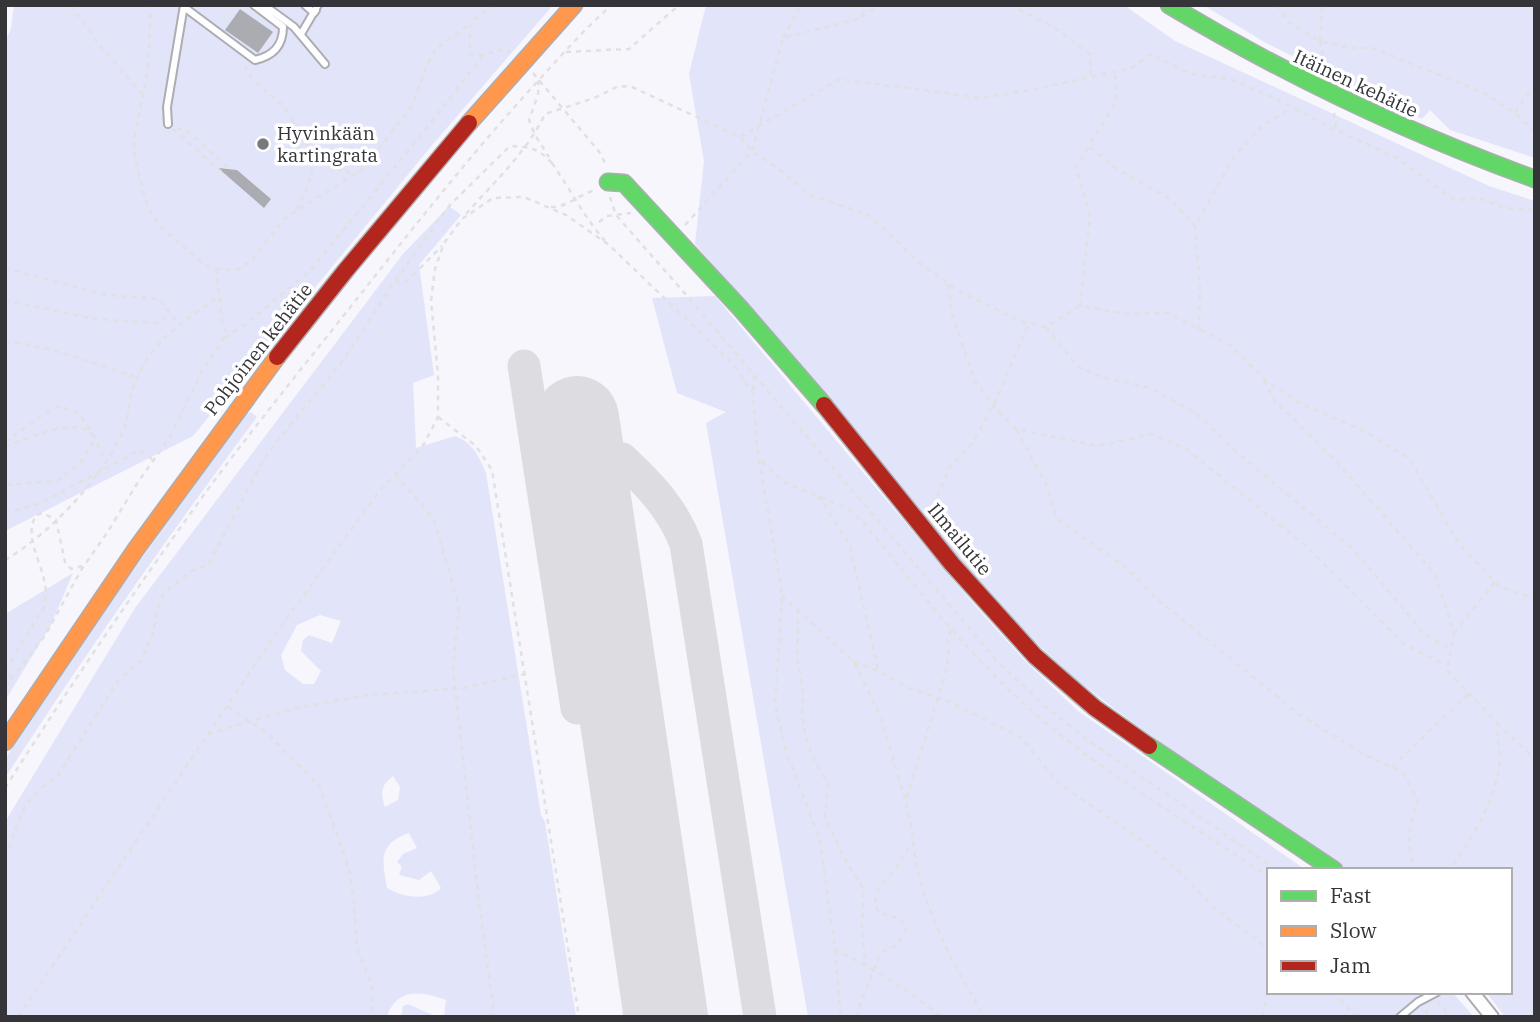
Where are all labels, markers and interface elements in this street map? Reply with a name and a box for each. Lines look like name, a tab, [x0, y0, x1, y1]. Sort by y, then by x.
street label: Itäinen kehätie	[1290, 44, 1422, 122]
place label: Hyvinkään kartingrata	[277, 121, 378, 167]
marker: Hyvinkään kartingrata	[255, 136, 271, 152]
street label: Pohjoinen kehätie	[199, 278, 317, 420]
street label: Ilmailutie	[923, 498, 997, 580]
legend	[1267, 868, 1512, 994]
text: Fast	[1330, 881, 1371, 909]
text: Slow	[1330, 916, 1377, 944]
text: Jam	[1330, 951, 1371, 979]

